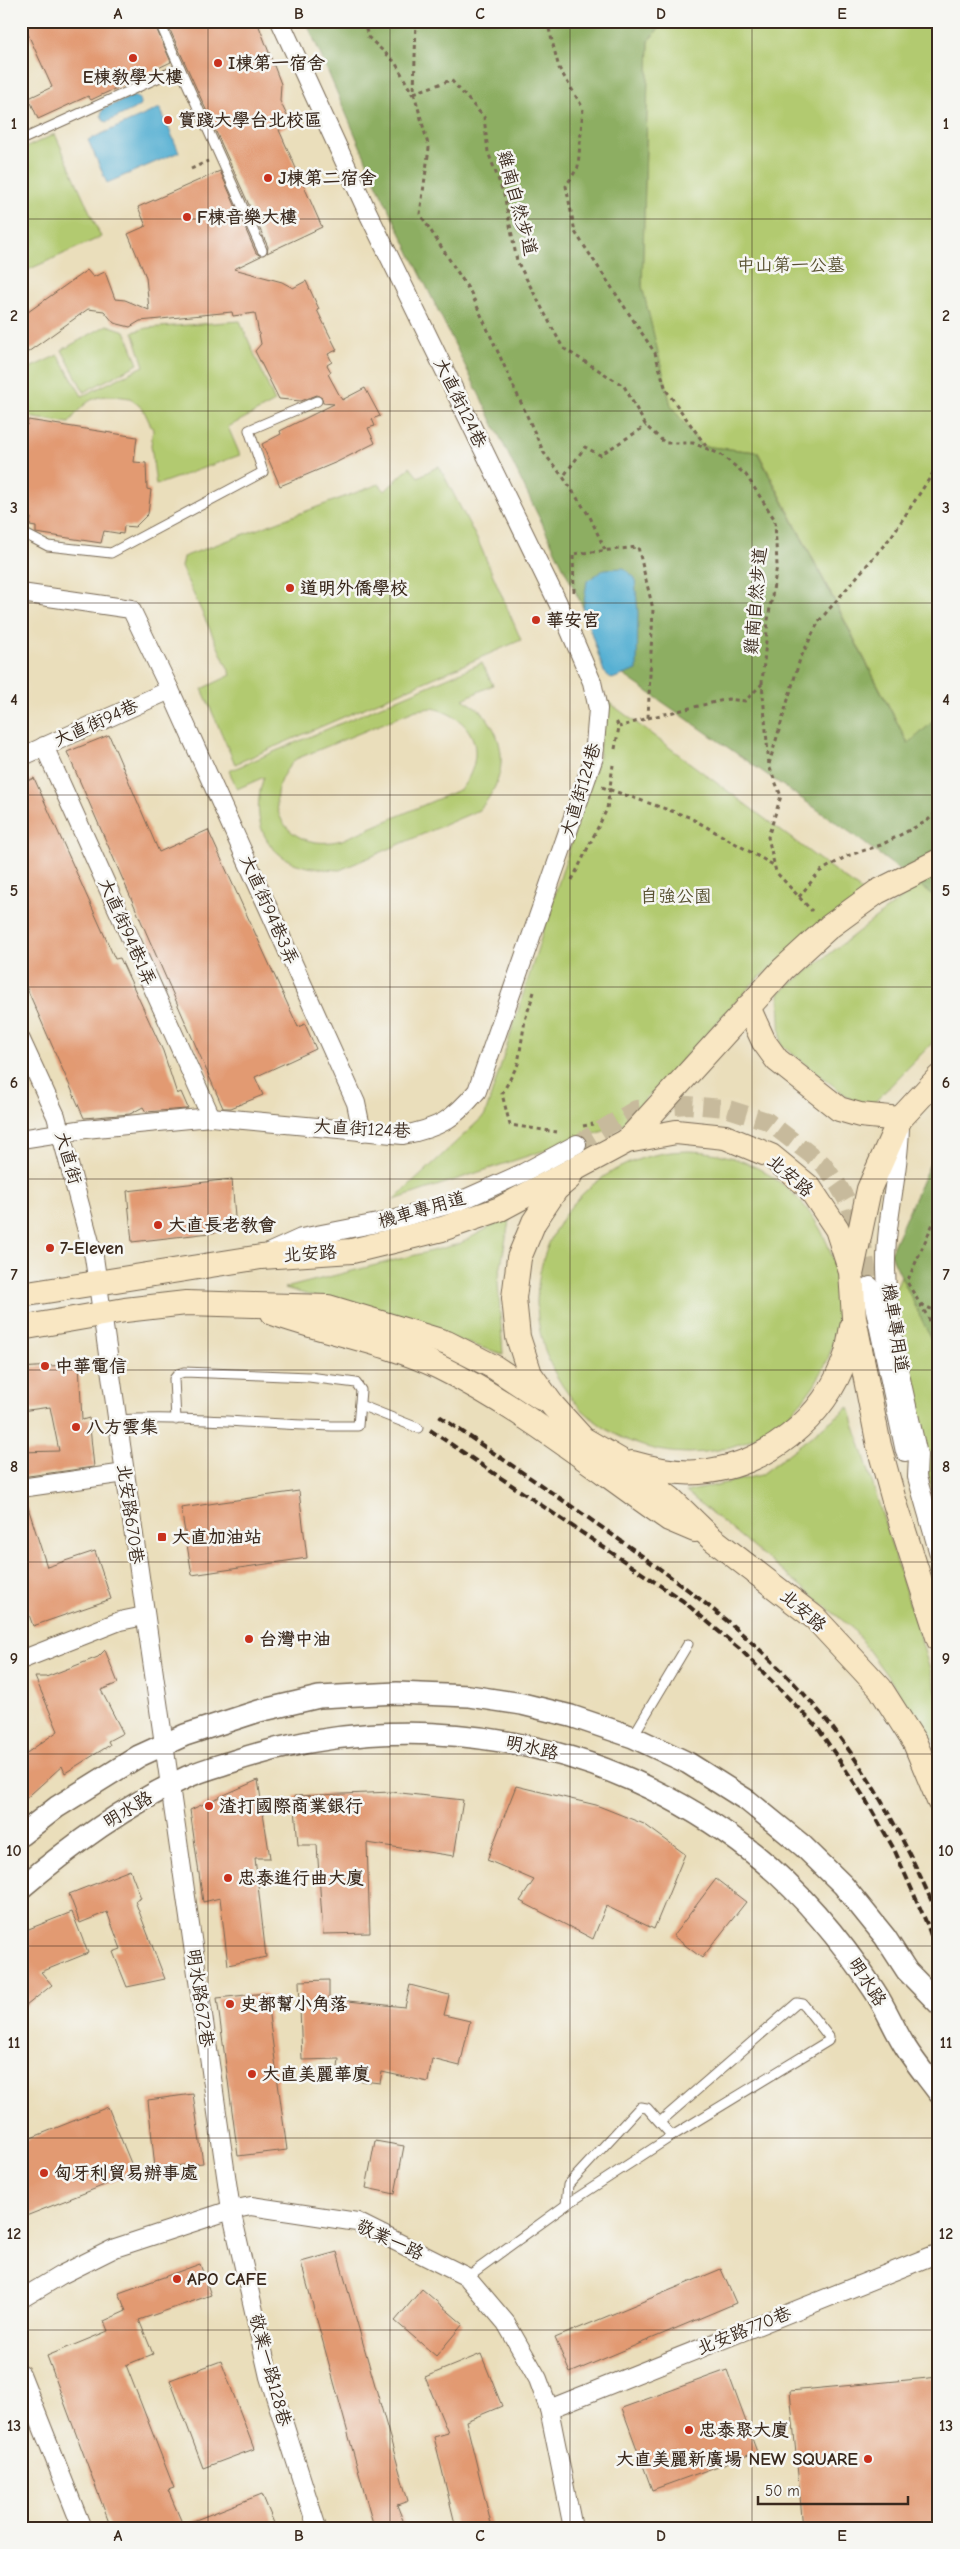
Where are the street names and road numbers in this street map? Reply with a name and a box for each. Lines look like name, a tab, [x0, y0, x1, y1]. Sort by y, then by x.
street label: 雞南自然步道	[493, 148, 541, 258]
street label: 大直街124巷	[429, 355, 491, 451]
street label: 雞南自然步道	[741, 546, 771, 656]
street label: 大直街94巷	[50, 695, 142, 751]
street label: 大直街124巷	[557, 740, 605, 840]
street label: 大直街94巷3弄	[236, 852, 302, 968]
street label: 大直街94巷1弄	[94, 875, 160, 989]
street label: 大直街124巷	[313, 1116, 411, 1142]
street label: 大直街	[50, 1129, 86, 1187]
street label: 北安路	[763, 1150, 817, 1202]
street label: 機車專用道	[376, 1188, 468, 1232]
street label: 北安路	[282, 1242, 338, 1266]
street label: 機車專用道	[878, 1282, 912, 1374]
street label: 北安路670巷	[113, 1462, 147, 1566]
street label: 北安路	[776, 1585, 830, 1637]
street label: 明水路	[503, 1732, 561, 1764]
street label: 明水路	[99, 1787, 157, 1833]
street label: 明水路672巷	[183, 1947, 217, 2049]
street label: 明水路	[843, 1954, 891, 2010]
street label: 敬業一路	[353, 2215, 427, 2265]
street label: 北安路770巷	[694, 2303, 794, 2359]
street label: 敬業一路128巷	[245, 2311, 295, 2429]

